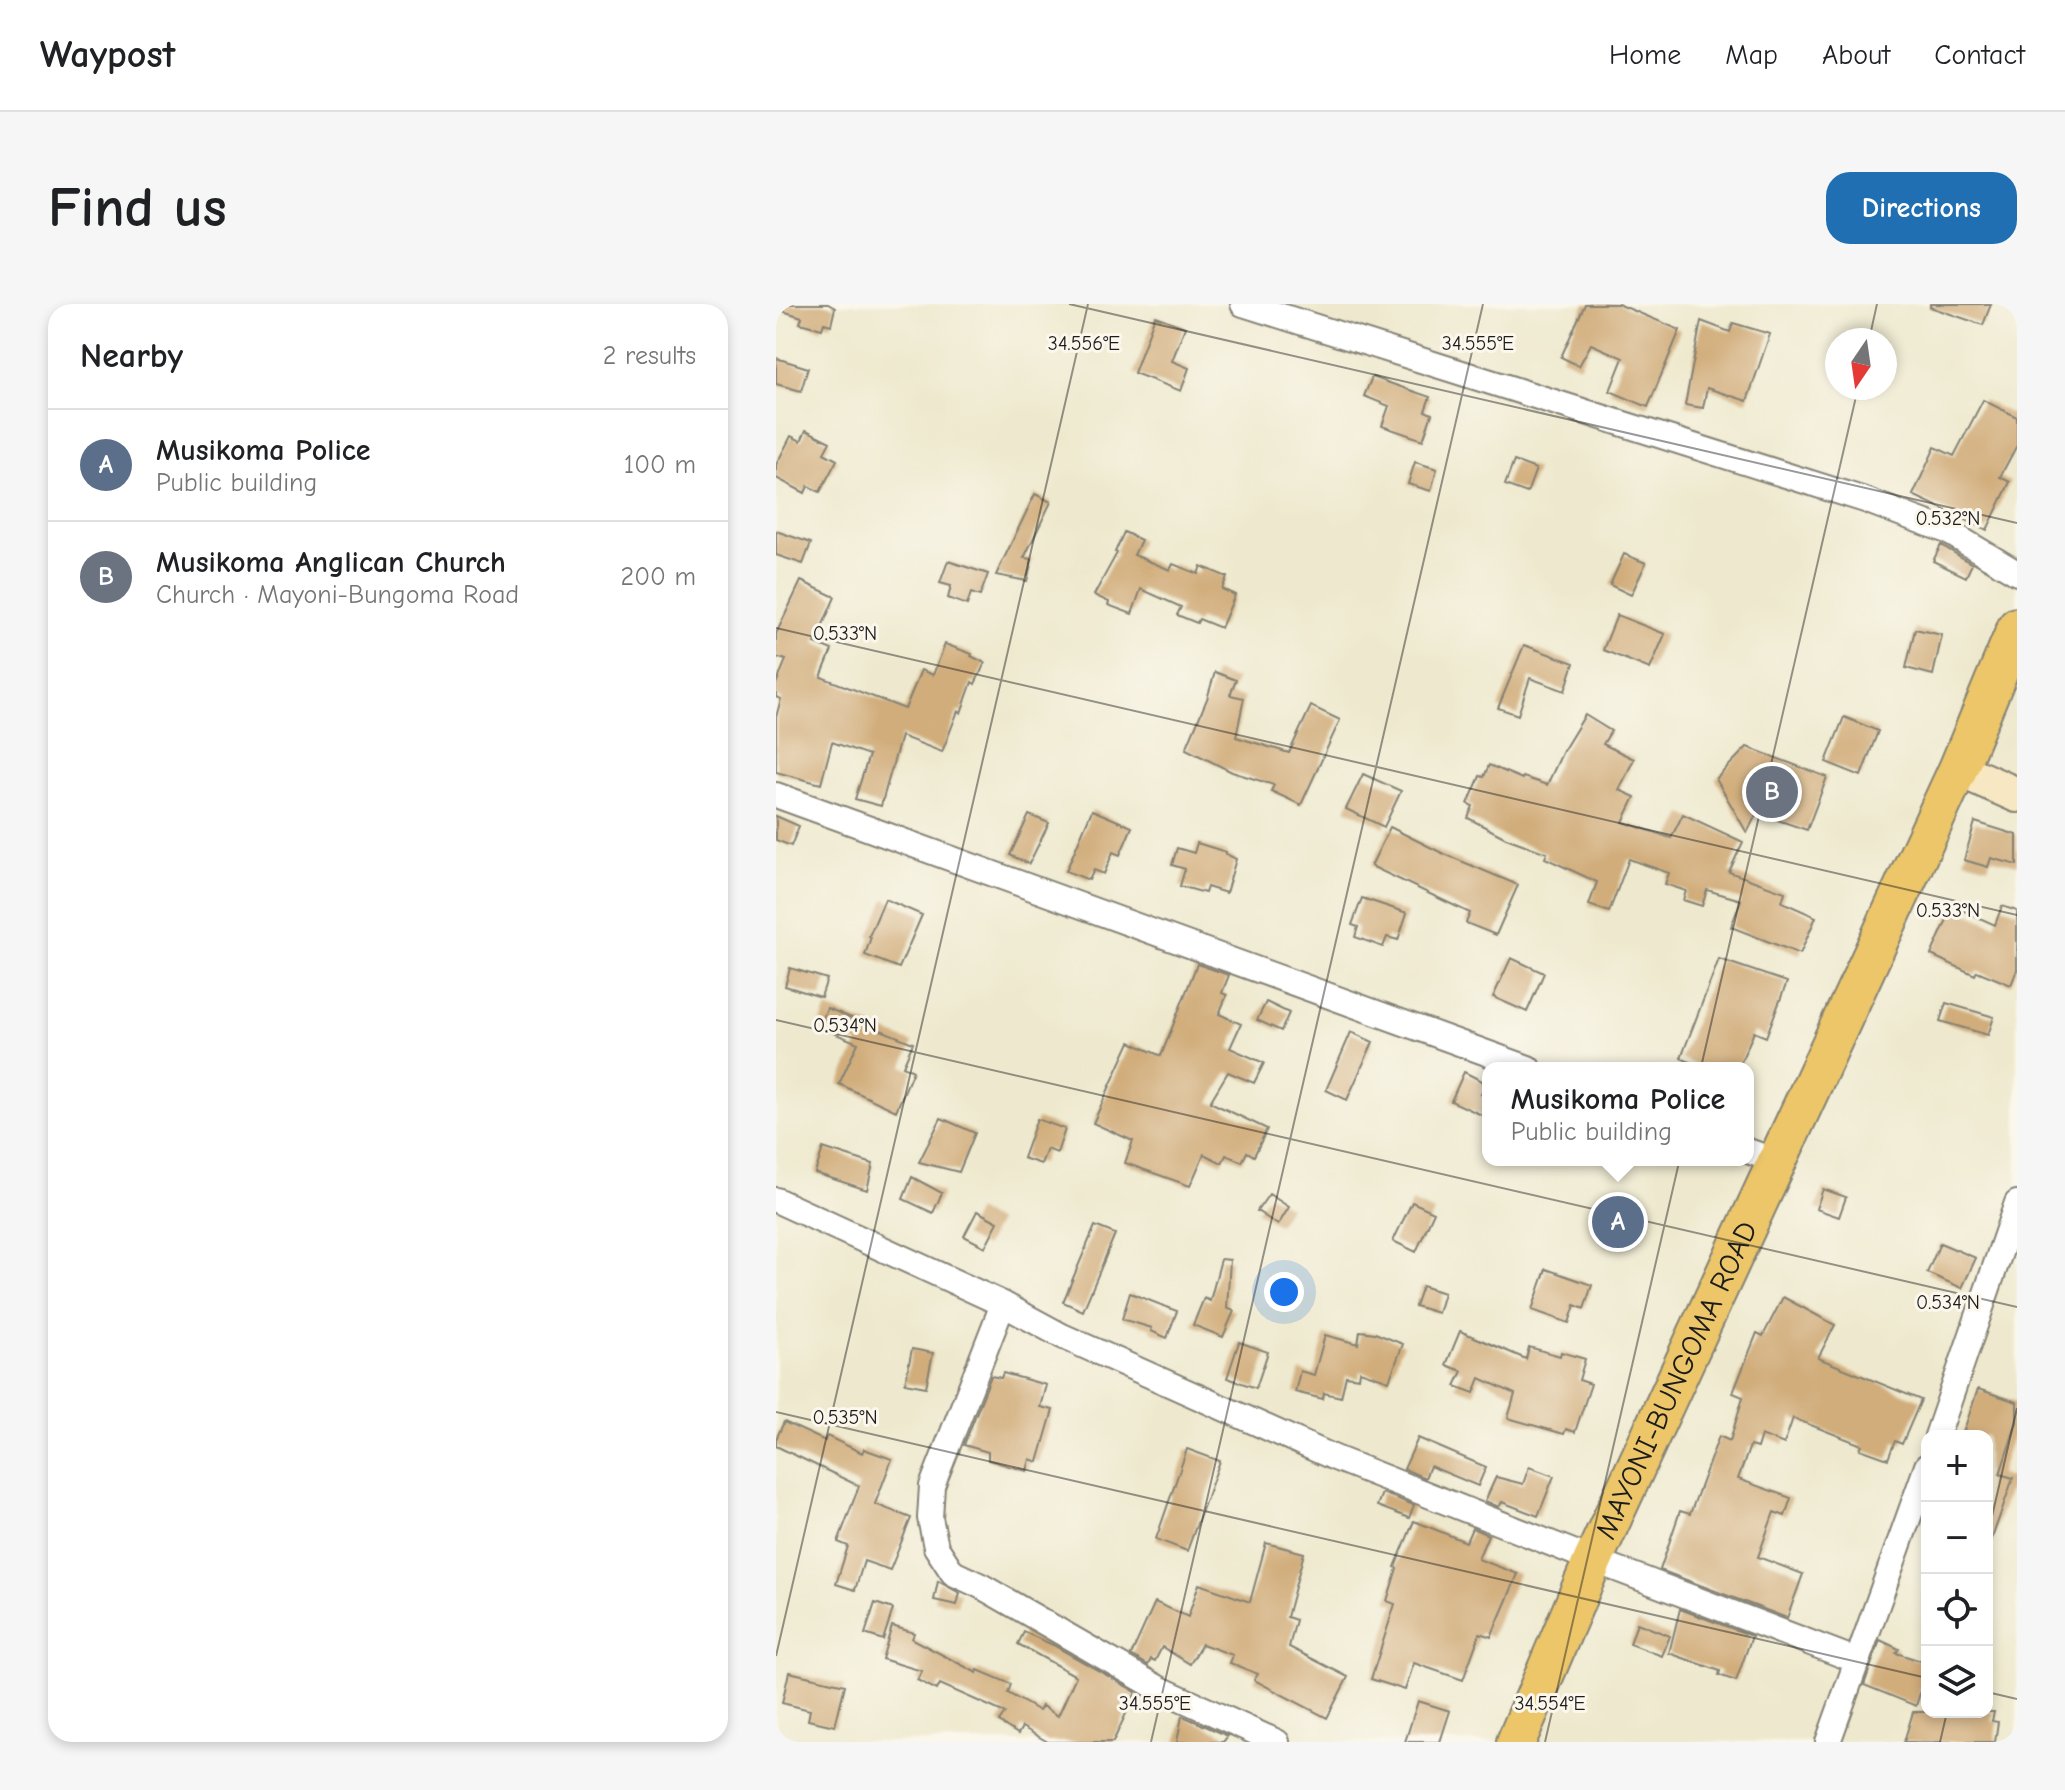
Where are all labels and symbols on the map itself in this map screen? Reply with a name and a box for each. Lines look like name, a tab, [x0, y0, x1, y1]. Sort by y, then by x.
north arrow	[1825, 328, 1897, 400]
text: 34.556°E	[1048, 332, 1120, 355]
text: 34.555°E	[1442, 332, 1514, 355]
text: 0.532°N	[1916, 507, 1980, 530]
text: 0.533°N	[813, 622, 877, 645]
pin: B	[1746, 762, 1798, 822]
text: 0.533°N	[1916, 899, 1980, 922]
text: 0.534°N	[813, 1014, 877, 1037]
pin: A	[1592, 1192, 1644, 1252]
street label: MAYONI-BUNGOMA ROAD	[1586, 1216, 1764, 1544]
your location	[1264, 1272, 1304, 1312]
text: 0.534°N	[1916, 1291, 1980, 1314]
text: 0.535°N	[812, 1406, 878, 1429]
text: 34.555°E	[1119, 1692, 1191, 1715]
text: 34.554°E	[1514, 1692, 1586, 1715]

